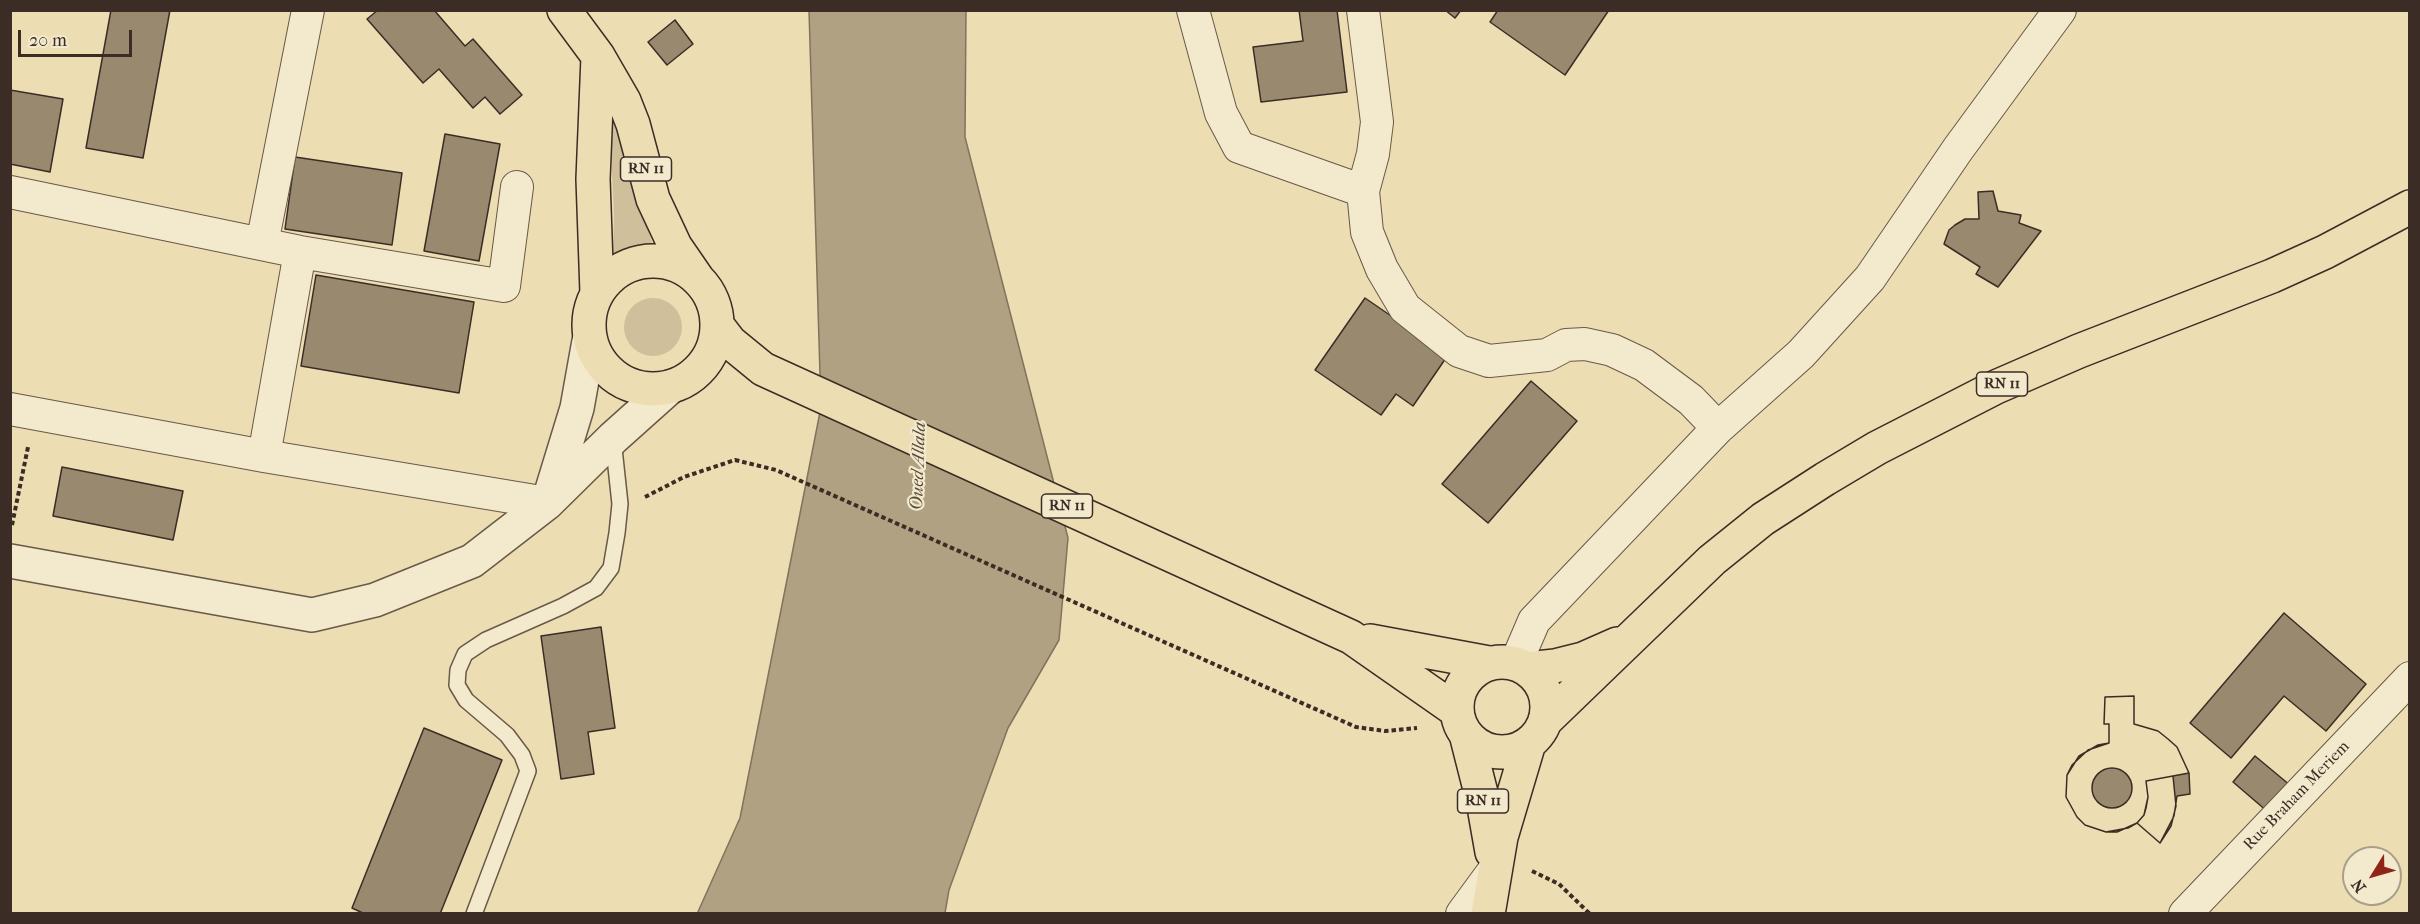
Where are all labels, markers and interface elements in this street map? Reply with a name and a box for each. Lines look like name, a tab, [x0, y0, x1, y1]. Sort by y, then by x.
scale bar	[21, 18, 135, 56]
text: 20 m	[29, 30, 67, 51]
road number: RN 11	[620, 157, 672, 181]
road number: RN 11	[1976, 372, 2028, 396]
water label: Oued Allala	[907, 422, 931, 510]
road number: RN 11	[1042, 494, 1092, 518]
street label: Rue Braham Meriem	[2240, 737, 2354, 855]
road number: RN 11	[1458, 789, 1508, 813]
north arrow	[2342, 846, 2402, 906]
text: N	[2348, 875, 2370, 897]

